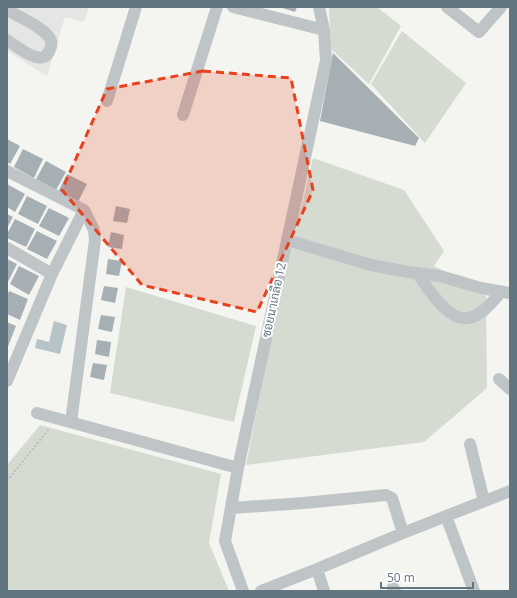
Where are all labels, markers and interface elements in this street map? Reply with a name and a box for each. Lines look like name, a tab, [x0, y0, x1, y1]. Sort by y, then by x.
street label: ซอยนาเกลือ 12	[257, 261, 290, 339]
scale bar	[381, 564, 473, 590]
text: 50 m	[387, 569, 415, 586]

